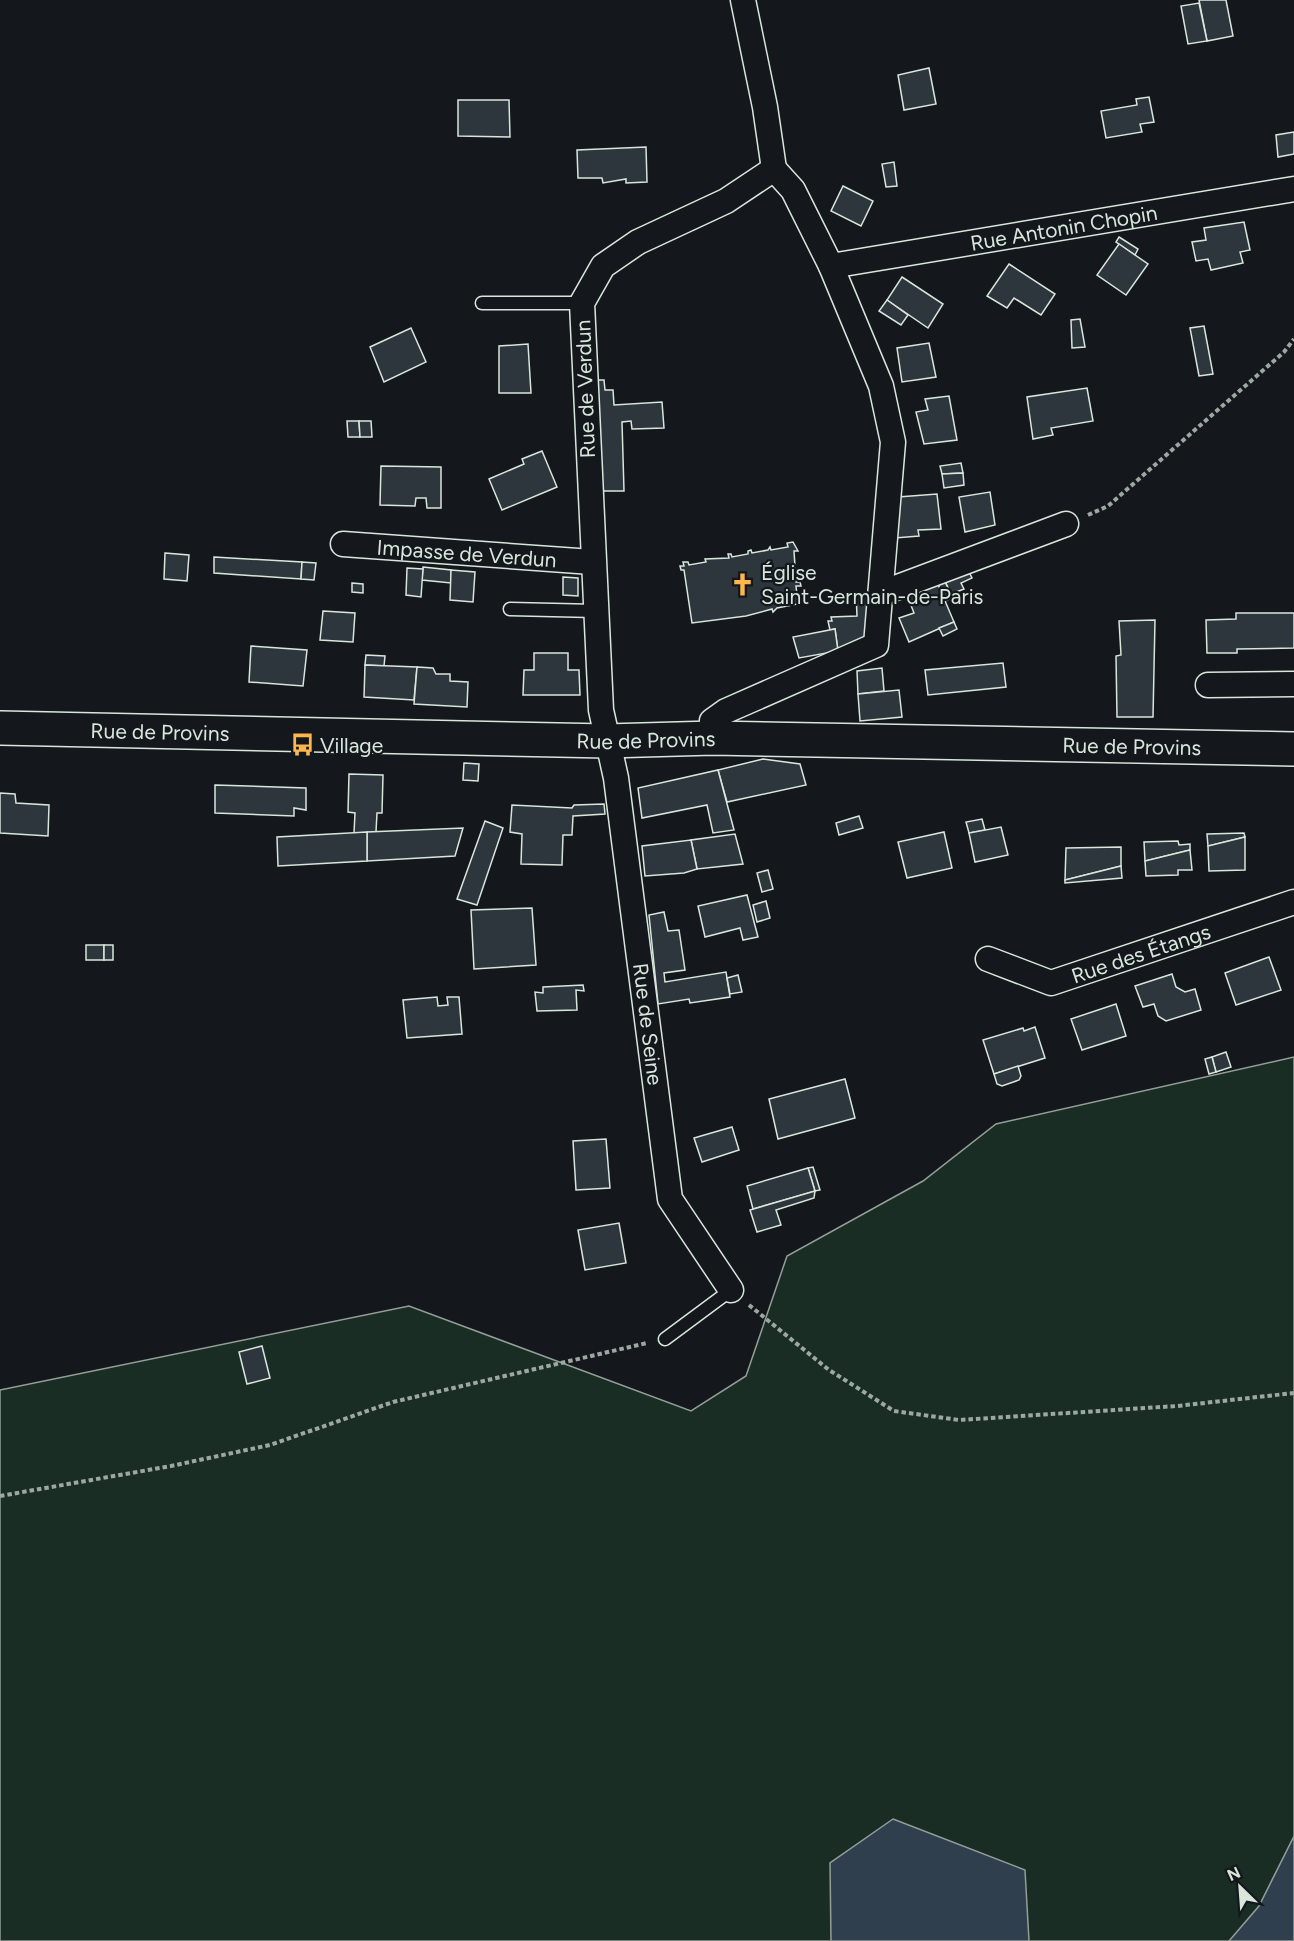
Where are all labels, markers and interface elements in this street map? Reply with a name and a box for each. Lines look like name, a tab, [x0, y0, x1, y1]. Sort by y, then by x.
street label: Rue Antonin Chopin	[968, 199, 1159, 255]
street label: Rue de Verdun	[570, 319, 600, 459]
street label: Impasse de Verdun	[376, 534, 557, 572]
place label: Église Saint-Germain-de-Paris	[761, 560, 983, 609]
church icon: Église Saint-Germain-de-Paris	[730, 571, 756, 597]
street label: Rue de Provins	[90, 717, 230, 745]
street label: Rue de Provins	[576, 725, 716, 754]
bus stop icon: Village	[289, 732, 315, 758]
street label: Rue de Provins	[1062, 732, 1201, 760]
place label: Village	[320, 733, 383, 758]
street label: Rue des Étangs	[1068, 918, 1214, 988]
street label: Rue de Seine	[628, 961, 668, 1087]
north arrow	[1210, 1857, 1270, 1917]
text: N	[1224, 1863, 1243, 1885]

